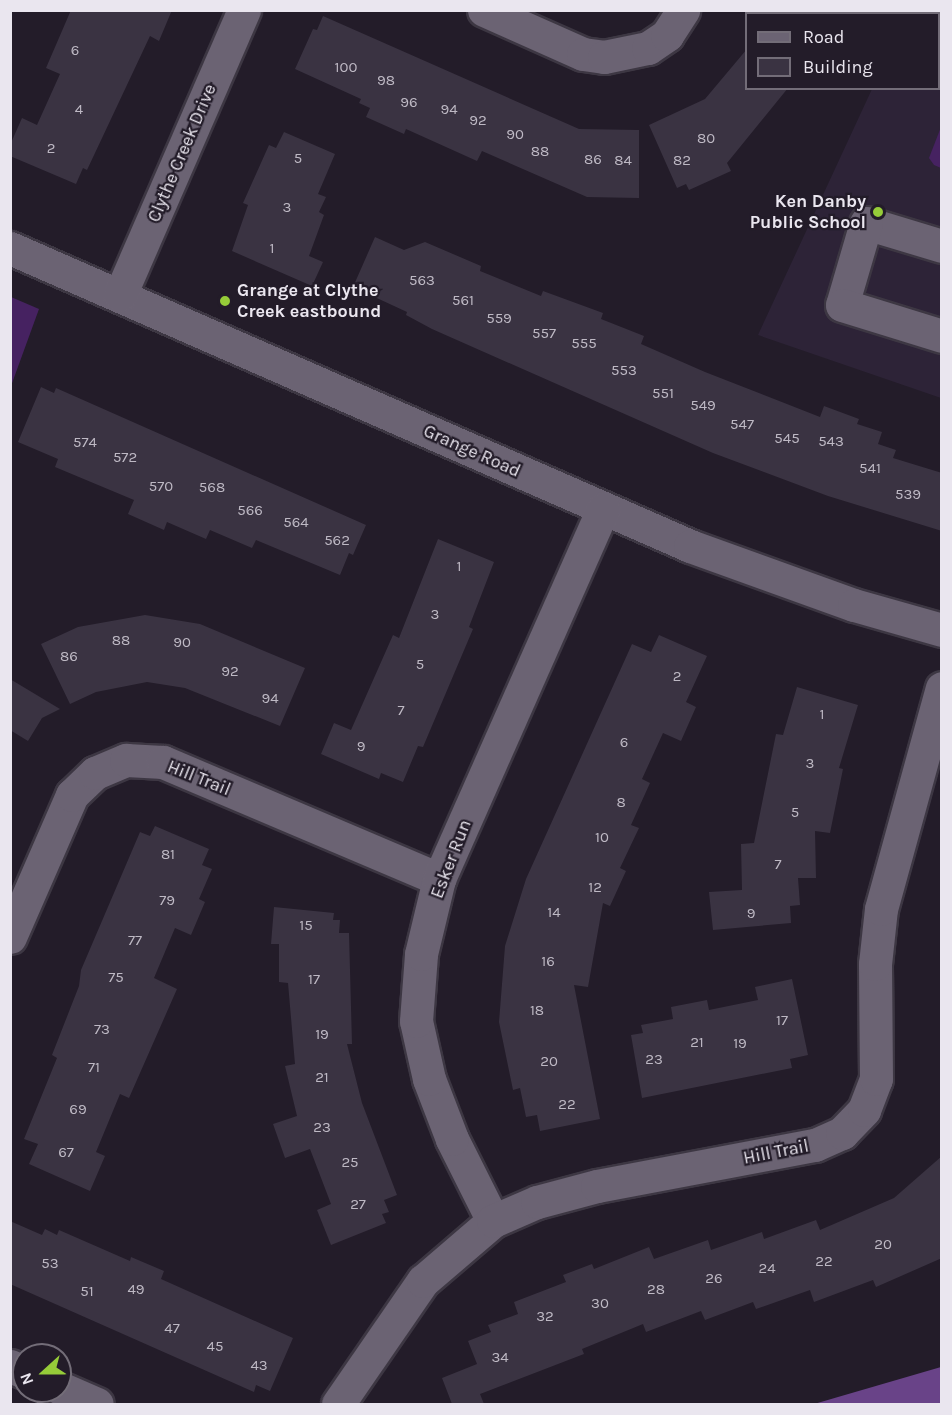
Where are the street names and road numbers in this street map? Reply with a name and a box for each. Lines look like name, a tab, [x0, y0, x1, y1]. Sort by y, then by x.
street label: Clythe Creek Drive	[143, 81, 221, 225]
street label: Grange Road	[420, 420, 524, 482]
street label: Hill Trail	[164, 756, 234, 800]
street label: Esker Run	[426, 817, 476, 901]
street label: Hill Trail	[741, 1135, 811, 1169]

